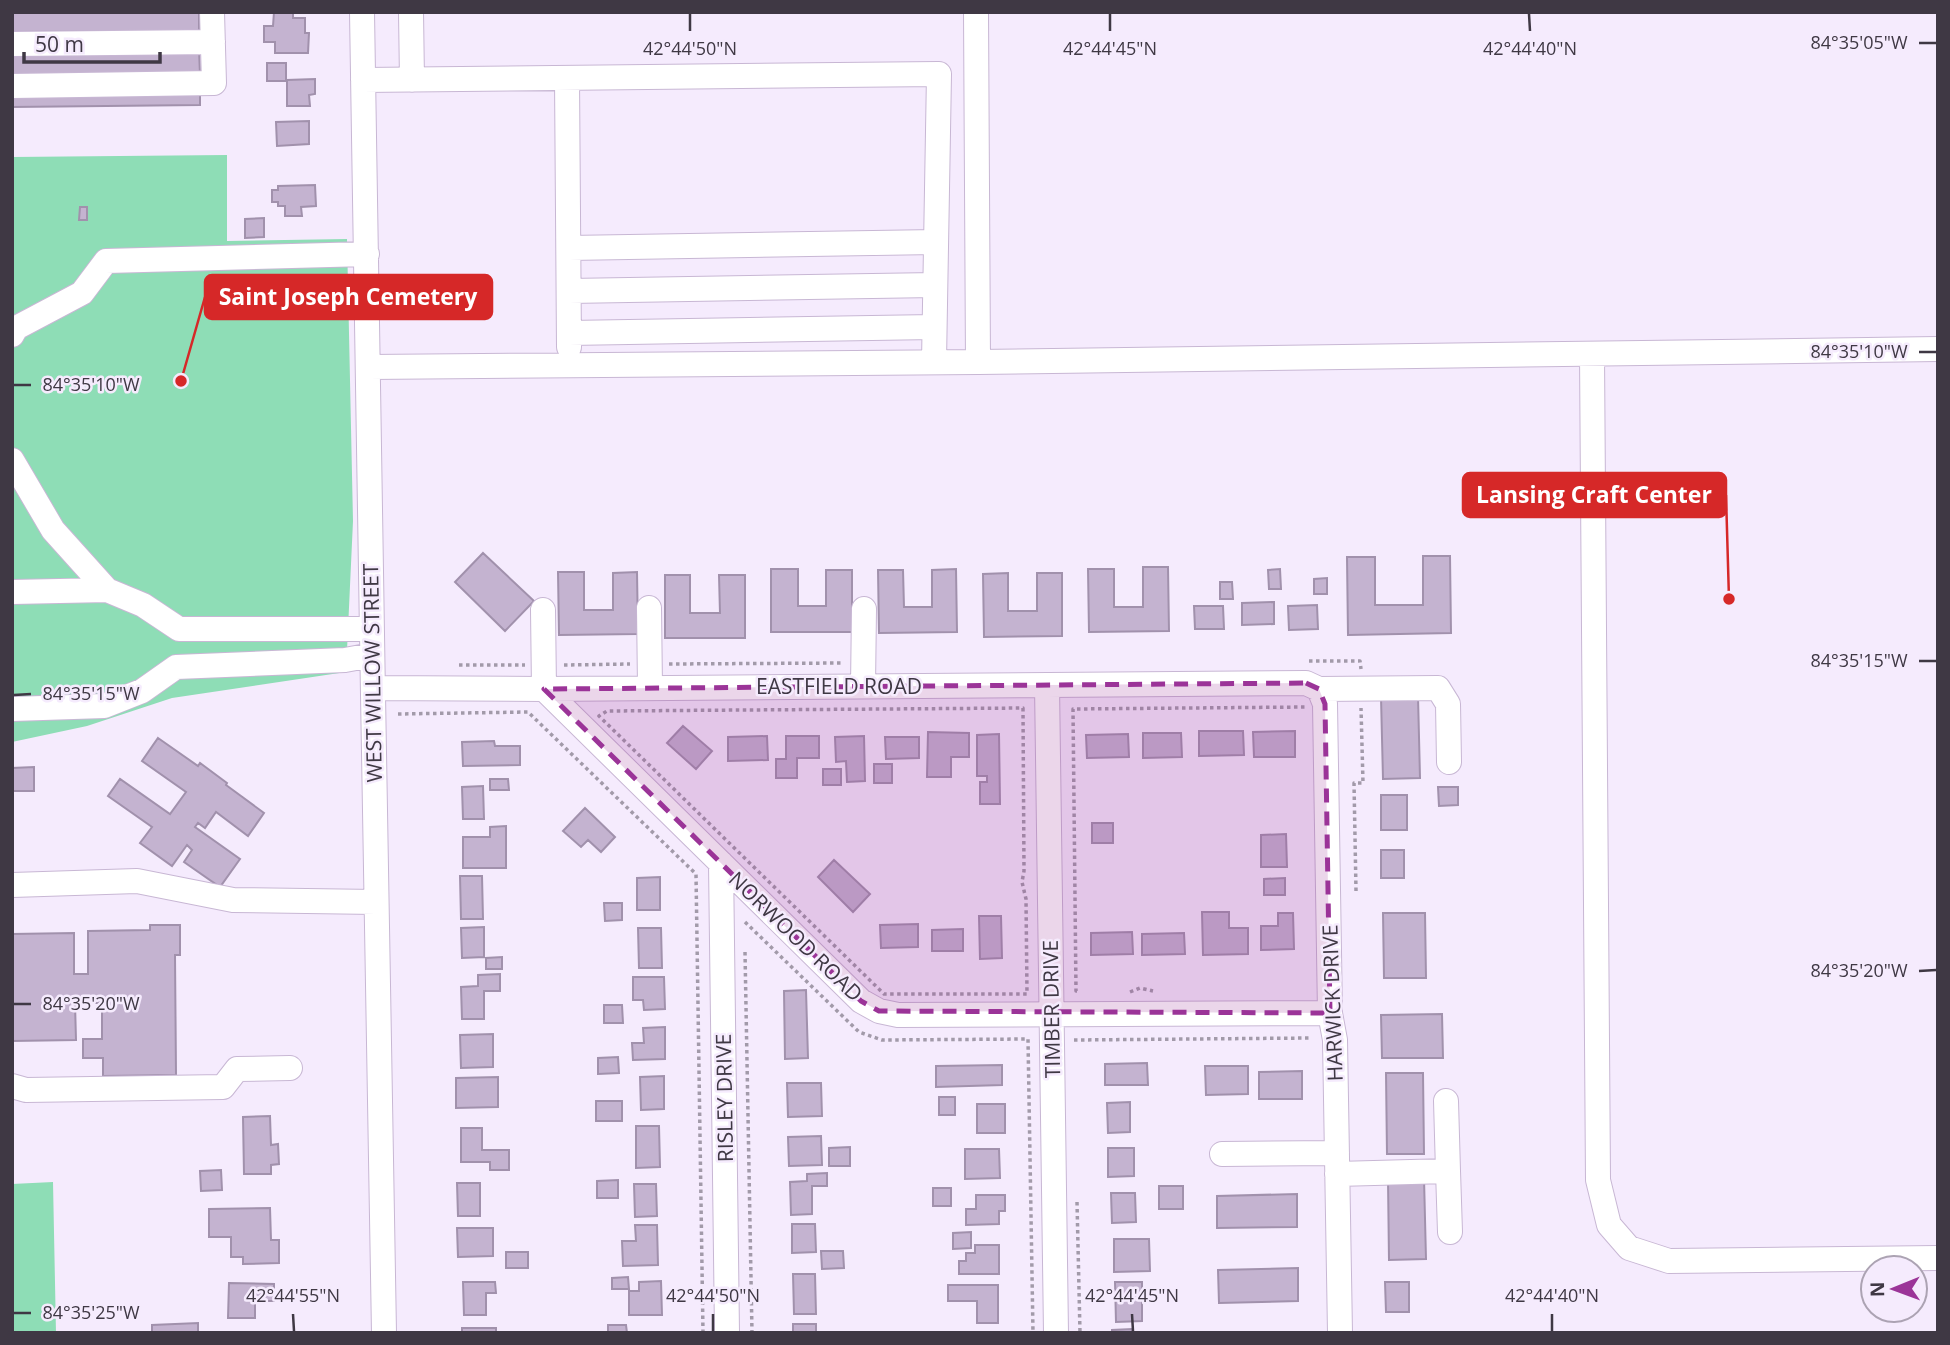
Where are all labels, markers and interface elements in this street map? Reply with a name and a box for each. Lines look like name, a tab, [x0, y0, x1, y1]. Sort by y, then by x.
scale bar	[24, 21, 161, 65]
text: 50 m	[35, 30, 84, 58]
text: 84°35'05"W	[1810, 30, 1908, 54]
text: 42°44'50"N	[643, 36, 737, 60]
text: 42°44'45"N	[1063, 36, 1157, 60]
text: 42°44'40"N	[1483, 36, 1577, 60]
callout: Saint Joseph Cemetery	[205, 275, 492, 319]
text: Saint Joseph Cemetery	[219, 280, 478, 312]
text: 84°35'10"W	[1810, 339, 1908, 363]
text: 84°35'10"W	[42, 372, 140, 396]
callout: Lansing Craft Center	[1463, 473, 1726, 517]
text: Lansing Craft Center	[1476, 478, 1712, 510]
street label: WEST WILLOW STREET	[356, 563, 388, 783]
text: 84°35'15"W	[1810, 648, 1908, 672]
street label: EASTFIELD ROAD	[756, 672, 922, 700]
text: 84°35'15"W	[42, 681, 140, 705]
street label: NORWOOD ROAD	[723, 865, 869, 1007]
street label: HARWICK DRIVE	[1315, 924, 1349, 1082]
street label: TIMBER DRIVE	[1036, 940, 1066, 1078]
text: 84°35'20"W	[1810, 958, 1908, 982]
text: 84°35'20"W	[42, 991, 140, 1015]
street label: RISLEY DRIVE	[709, 1034, 739, 1162]
north arrow	[1859, 1254, 1929, 1324]
text: N	[1864, 1281, 1890, 1297]
text: 42°44'55"N	[246, 1283, 340, 1307]
text: 42°44'50"N	[666, 1283, 760, 1307]
text: 42°44'45"N	[1085, 1283, 1179, 1307]
text: 42°44'40"N	[1505, 1283, 1599, 1307]
text: 84°35'25"W	[42, 1300, 140, 1324]

